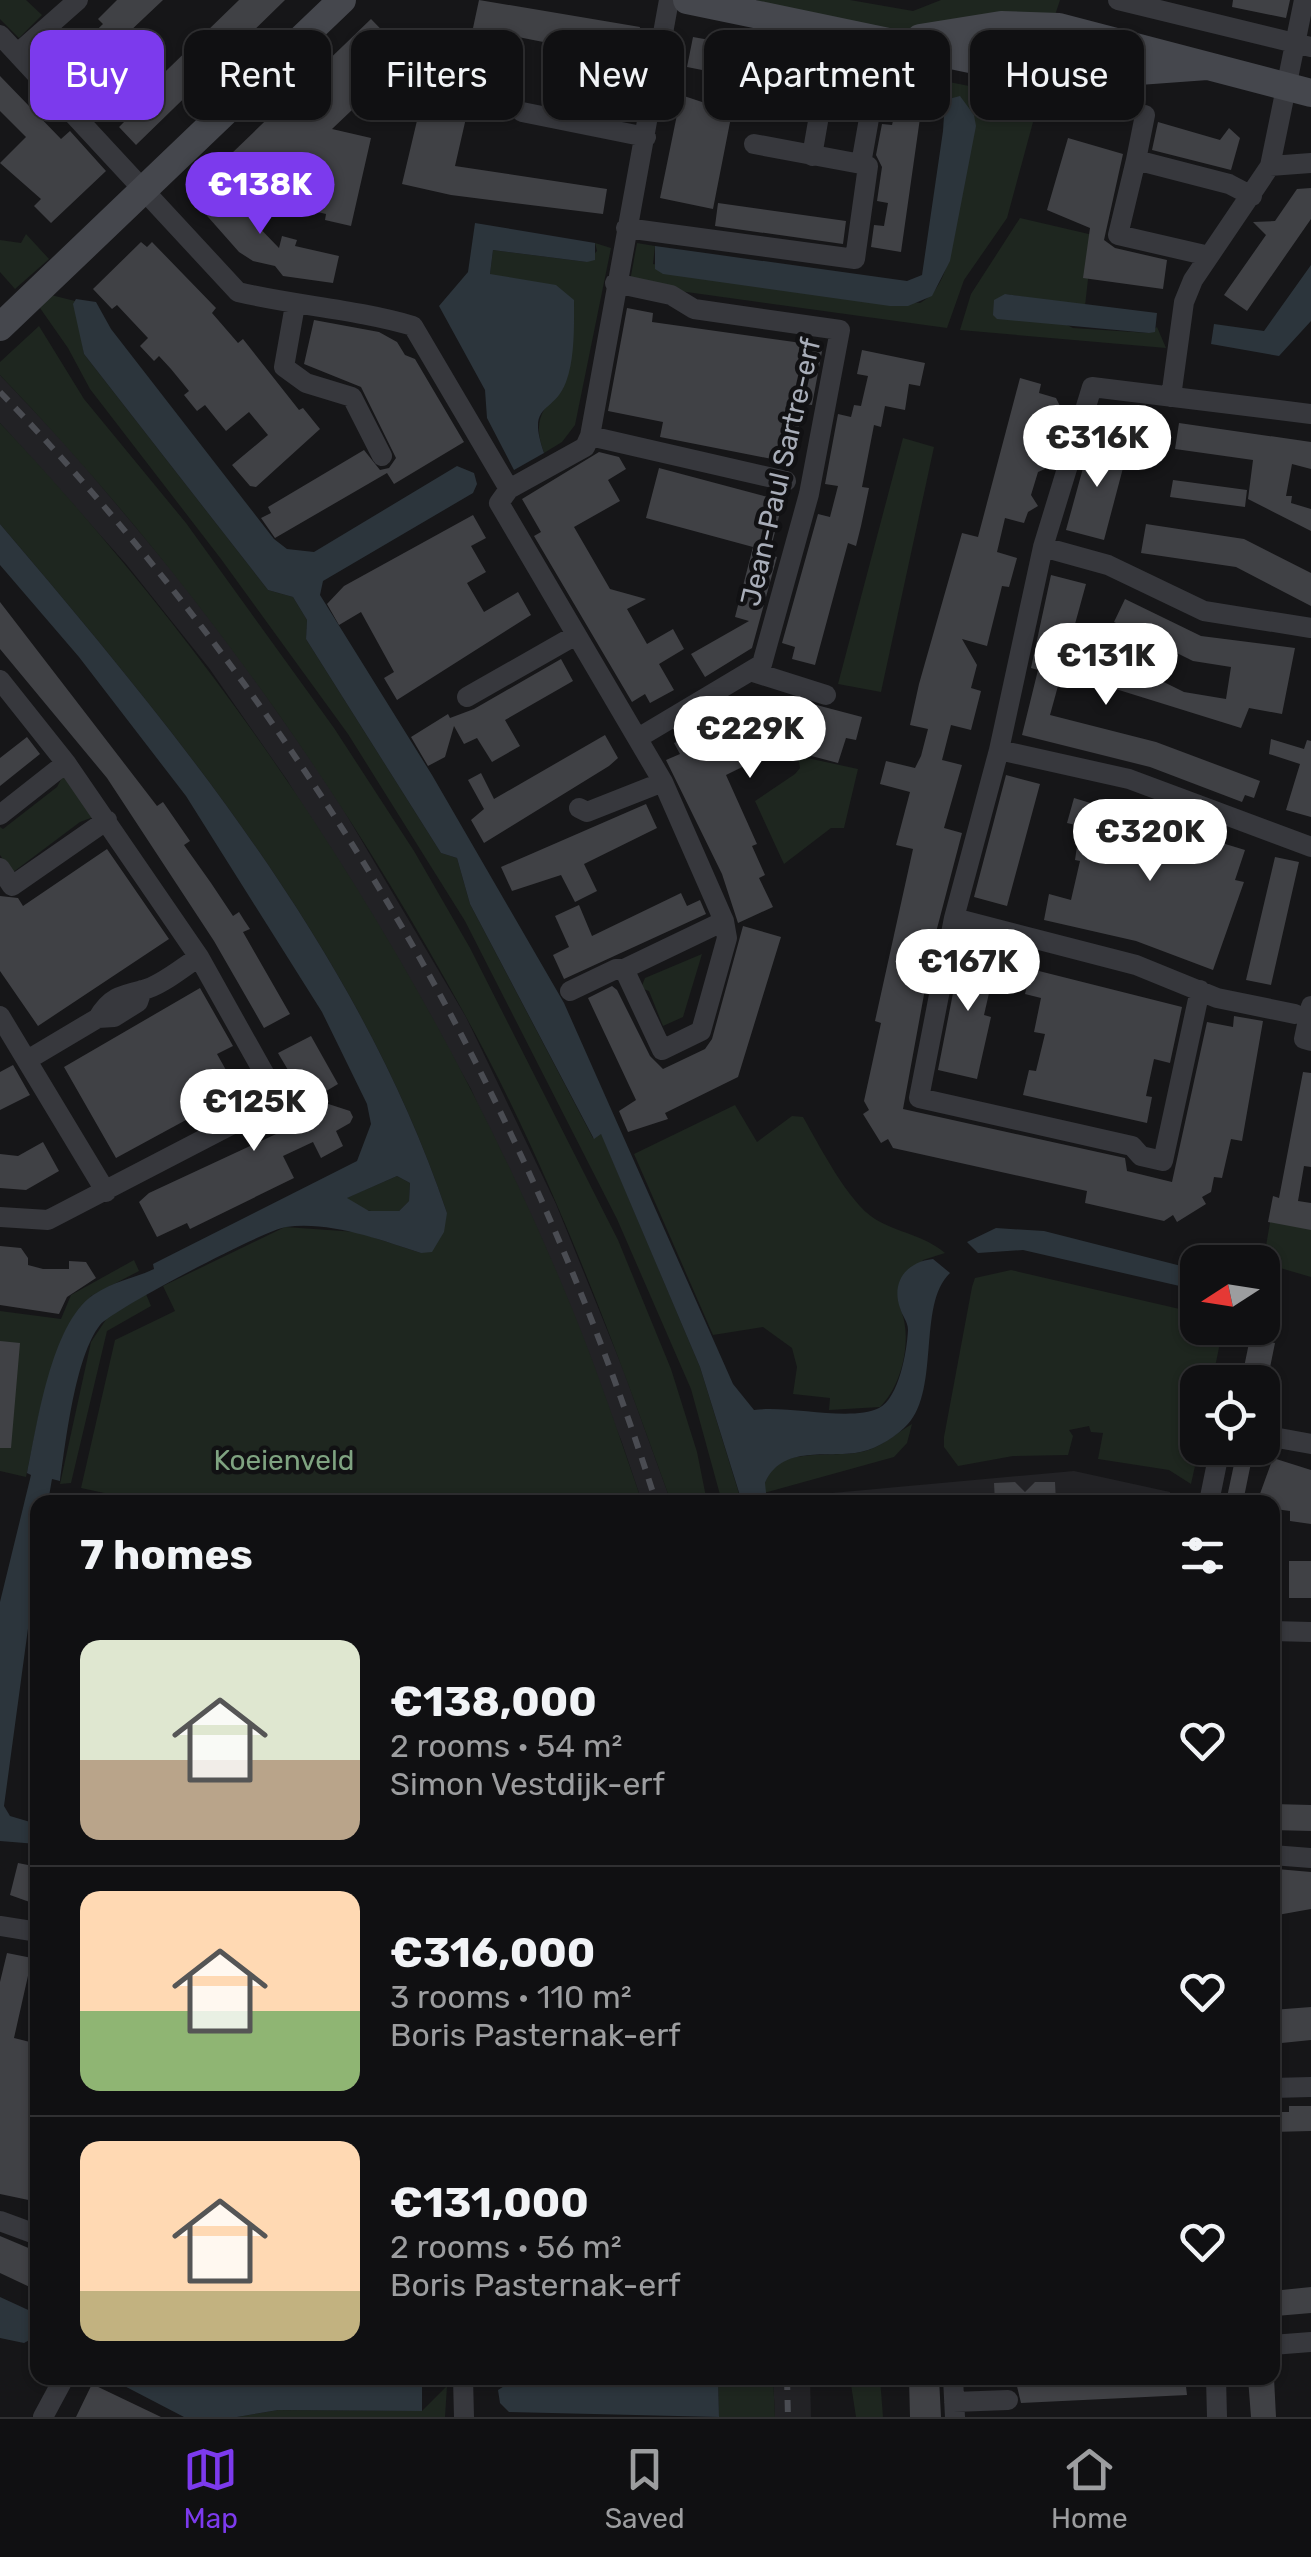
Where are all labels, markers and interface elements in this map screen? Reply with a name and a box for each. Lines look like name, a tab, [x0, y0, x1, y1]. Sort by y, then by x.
chip: Buy	[30, 30, 164, 120]
chip: Rent	[184, 30, 331, 120]
chip: Filters	[351, 30, 523, 120]
chip: New	[543, 30, 684, 120]
chip: Apartment	[704, 30, 950, 120]
chip: House	[970, 30, 1144, 120]
pin: €138K	[190, 152, 330, 237]
text: €138K	[208, 165, 313, 203]
street label: Jean-Paul Sartre-erf	[734, 335, 827, 609]
pin: €316K	[1027, 405, 1167, 490]
text: €316K	[1045, 418, 1149, 456]
pin: €131K	[1036, 623, 1176, 708]
text: €131K	[1057, 636, 1155, 674]
pin: €229K	[680, 696, 820, 781]
text: €229K	[696, 709, 804, 747]
pin: €320K	[1080, 799, 1220, 884]
text: €320K	[1095, 812, 1205, 850]
pin: €167K	[898, 929, 1038, 1014]
text: €167K	[918, 942, 1018, 980]
pin: €125K	[184, 1069, 324, 1154]
text: €125K	[202, 1082, 306, 1120]
north arrow	[1180, 1245, 1280, 1345]
map controls	[1180, 1245, 1280, 1465]
button: locate	[1180, 1365, 1280, 1465]
park label: Koeienveld	[214, 1444, 354, 1477]
icon: filters	[1175, 1528, 1230, 1583]
text: 7 homes	[80, 1530, 253, 1580]
text: €138,000	[390, 1677, 597, 1727]
icon: home	[160, 1680, 280, 1800]
icon: heart	[1175, 1713, 1230, 1768]
text: 2 rooms · 54 m²	[390, 1727, 622, 1765]
text: Simon Vestdijk-erf	[390, 1765, 665, 1803]
text: €316,000	[390, 1928, 595, 1978]
icon: home	[160, 1931, 280, 2051]
icon: heart	[1175, 1964, 1230, 2019]
text: 3 rooms · 110 m²	[390, 1978, 632, 2016]
text: Boris Pasternak-erf	[390, 2016, 681, 2054]
text: €131,000	[390, 2178, 589, 2228]
icon: home	[160, 2181, 280, 2301]
icon: heart	[1175, 2214, 1230, 2269]
text: 2 rooms · 56 m²	[390, 2228, 622, 2266]
text: Boris Pasternak-erf	[390, 2266, 681, 2304]
tab: Map	[183, 2442, 238, 2535]
tab: Saved	[605, 2442, 685, 2535]
tab: Home	[1051, 2442, 1128, 2535]

